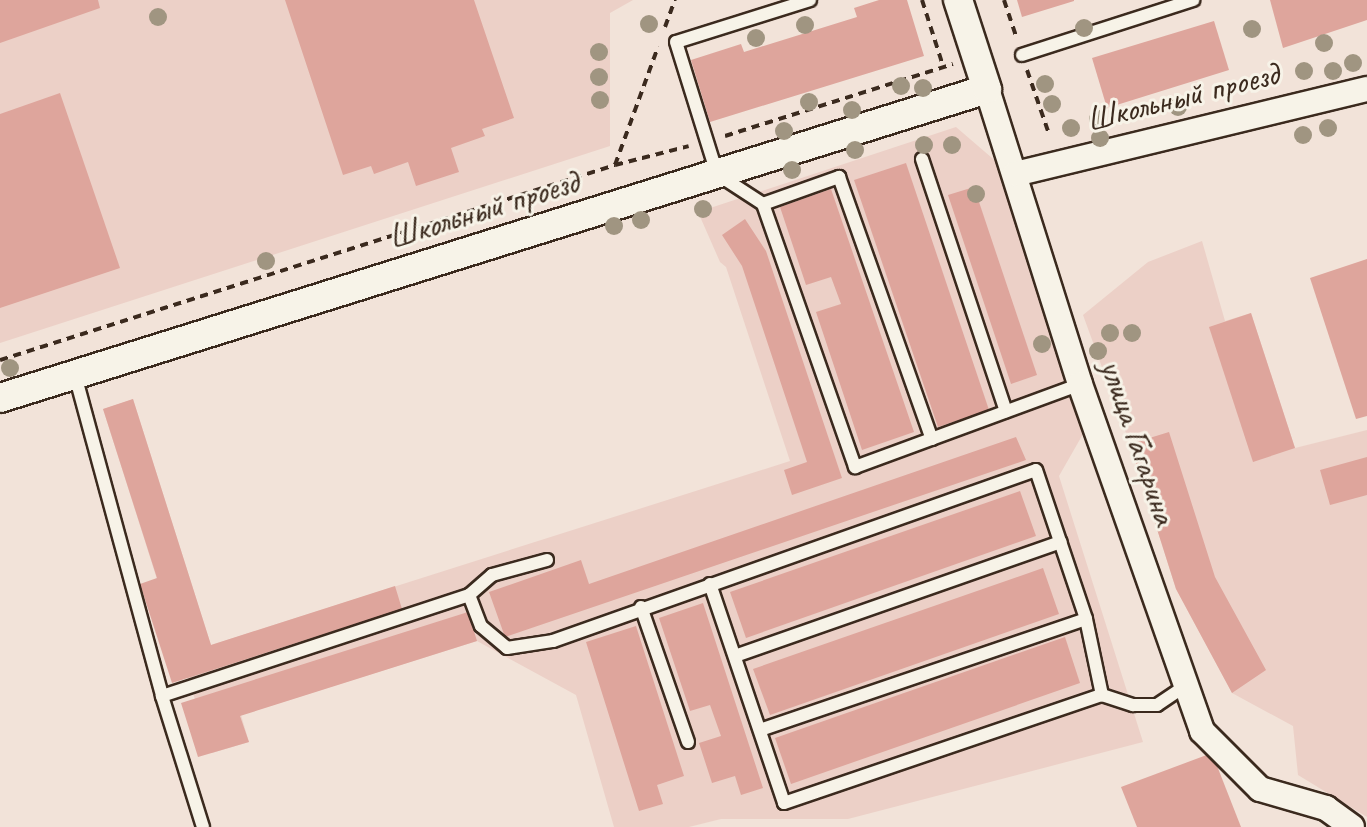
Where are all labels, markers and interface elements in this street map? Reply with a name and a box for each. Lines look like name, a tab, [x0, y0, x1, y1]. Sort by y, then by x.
street label: Школьный проезд	[1081, 52, 1283, 140]
street label: Школьный проезд	[383, 161, 583, 257]
street label: улица Гагарина	[1091, 353, 1187, 531]

